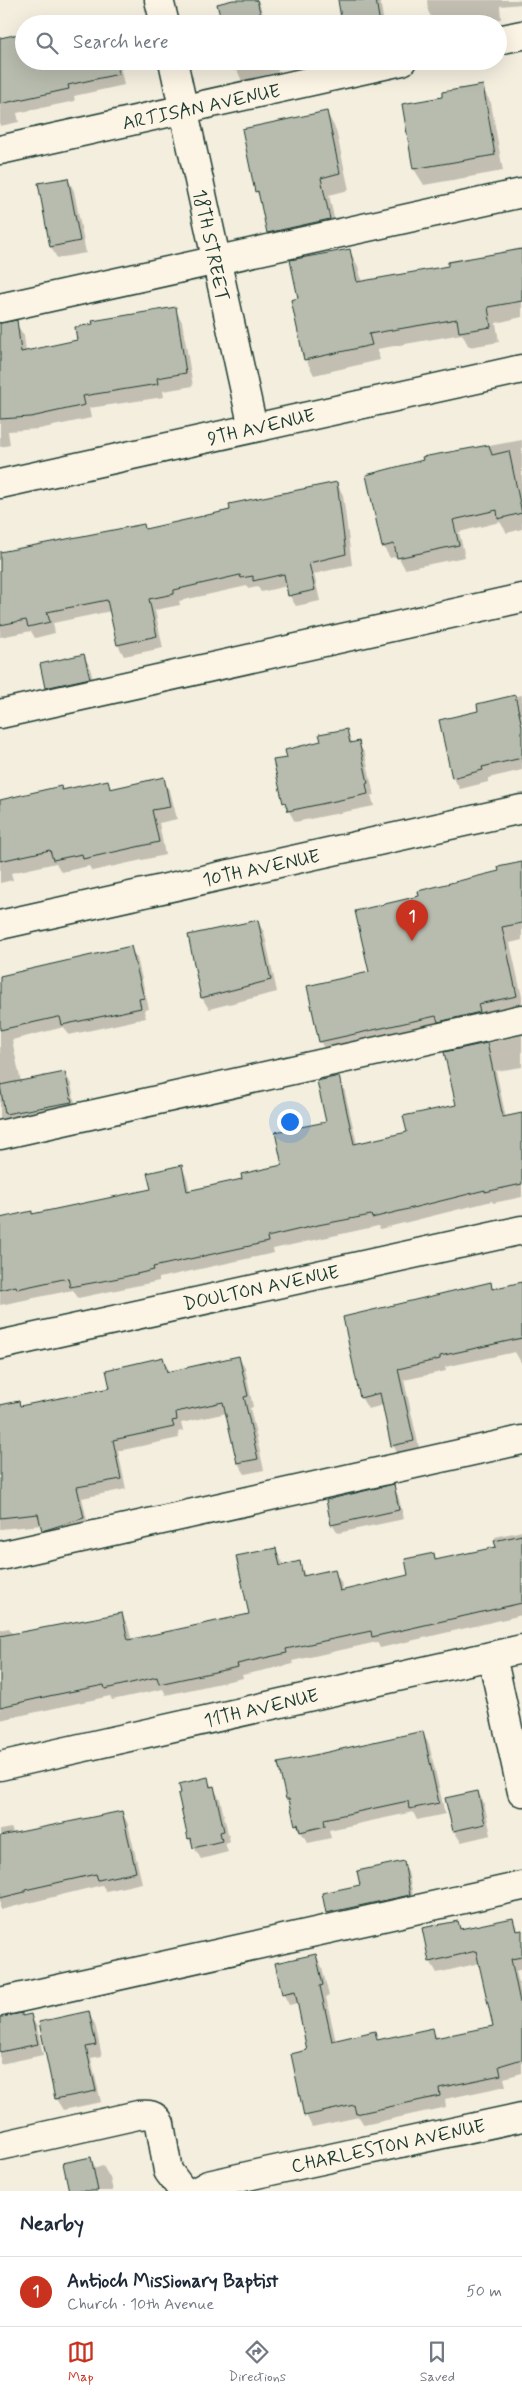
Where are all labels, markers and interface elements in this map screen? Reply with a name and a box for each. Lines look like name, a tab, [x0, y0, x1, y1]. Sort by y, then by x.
search box	[15, 15, 507, 70]
icon: search	[33, 29, 61, 57]
text: Search here	[73, 30, 169, 55]
street label: ARTISAN AVENUE	[120, 78, 283, 136]
street label: 18TH STREET	[186, 187, 235, 304]
street label: 9TH AVENUE	[205, 403, 318, 452]
street label: 10TH AVENUE	[200, 844, 322, 893]
pin: 1	[396, 900, 428, 941]
your location	[277, 1109, 303, 1135]
street label: DOULTON AVENUE	[181, 1260, 342, 1317]
street label: 11TH AVENUE	[202, 1683, 321, 1734]
street label: CHARLESTON AVENUE	[289, 2114, 488, 2179]
text: Nearby	[20, 2210, 84, 2238]
text: Antioch Missionary Baptist	[67, 2269, 279, 2294]
text: 1	[32, 2281, 40, 2302]
text: 50 m	[466, 2281, 502, 2302]
text: Church · 10th Avenue	[67, 2294, 214, 2315]
tab: Map	[67, 2338, 95, 2386]
tab: Directions	[229, 2338, 286, 2386]
tab: Saved	[420, 2338, 455, 2386]

